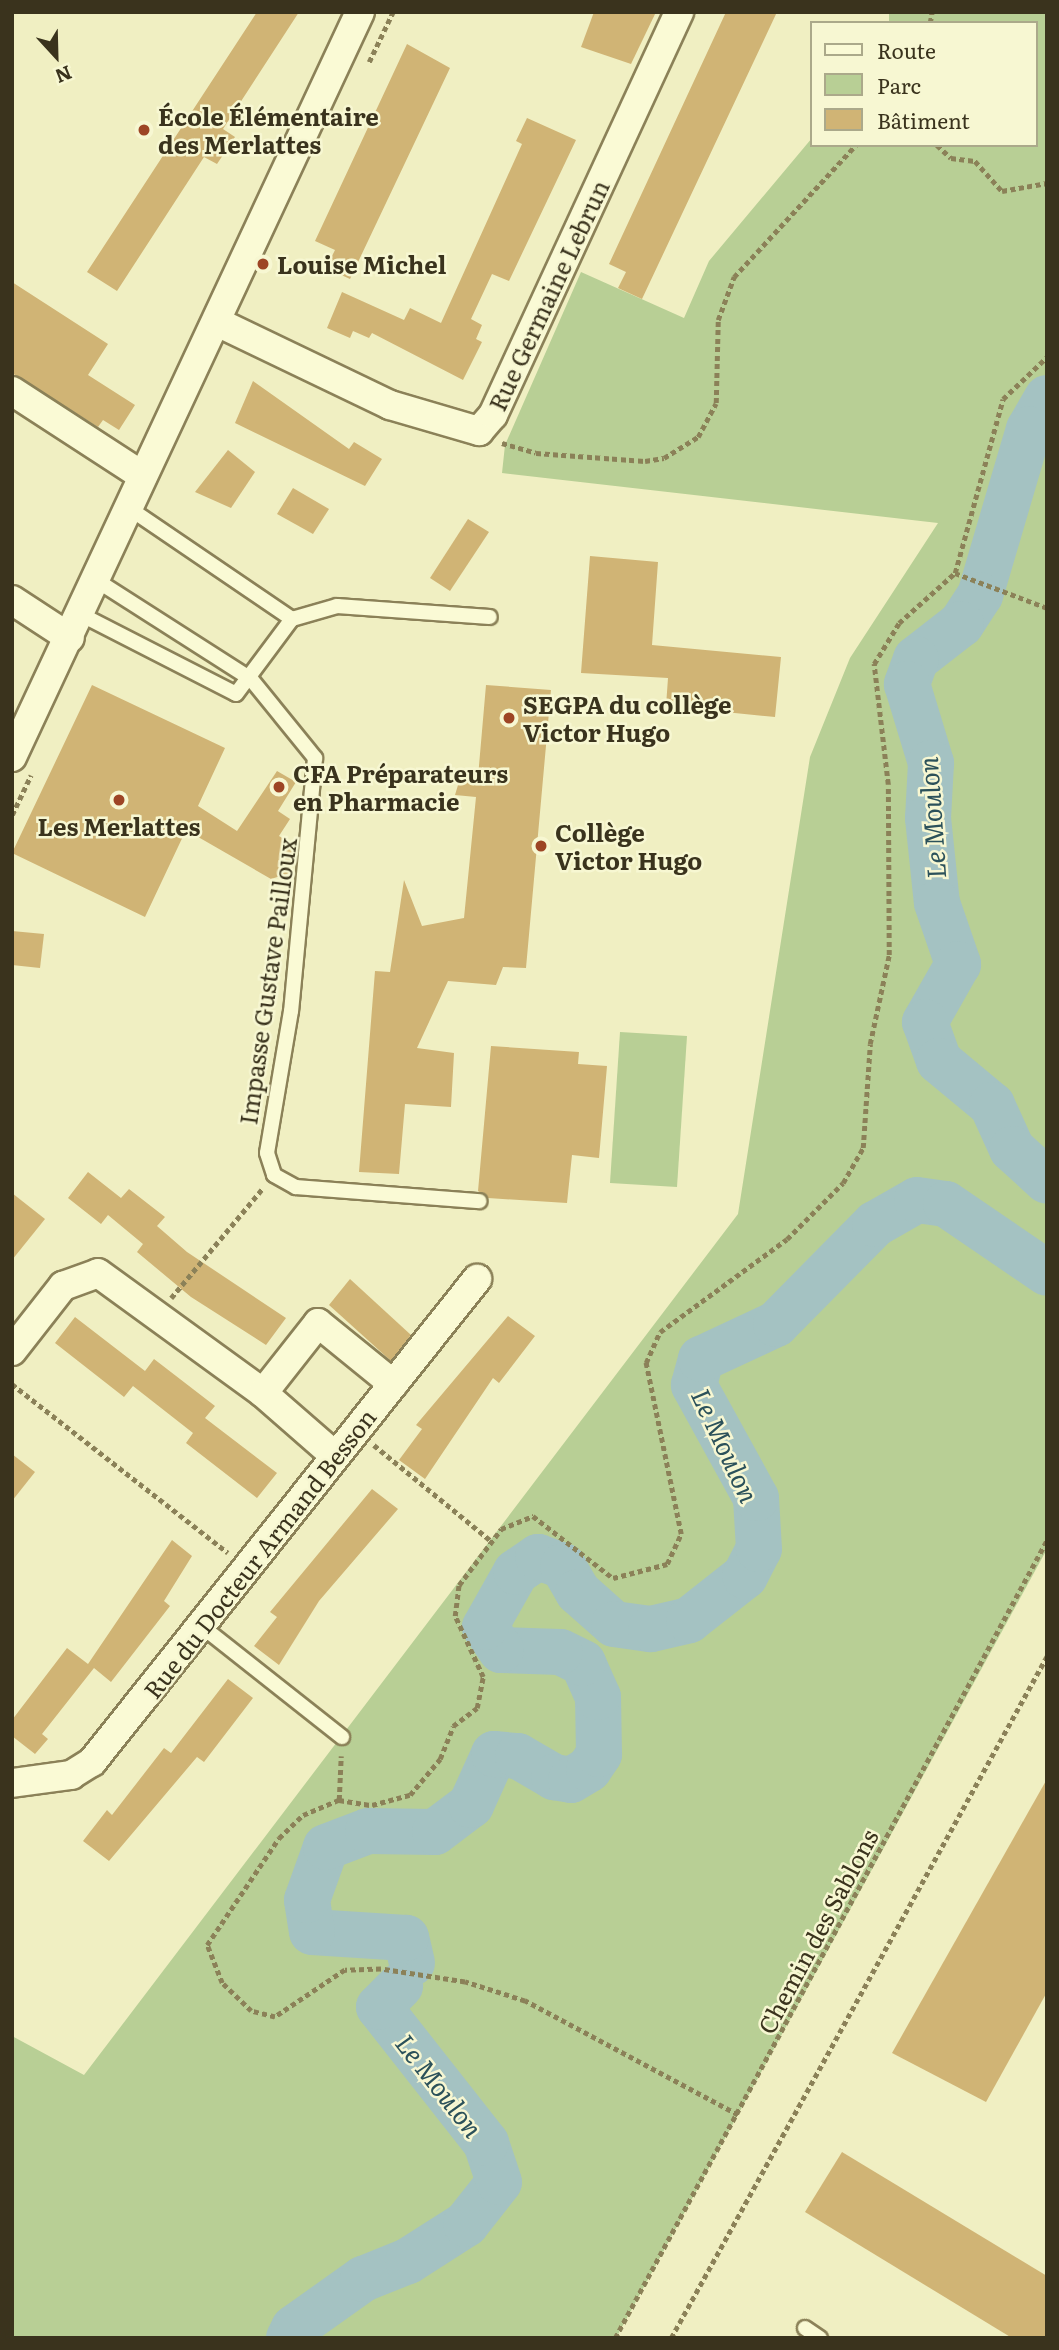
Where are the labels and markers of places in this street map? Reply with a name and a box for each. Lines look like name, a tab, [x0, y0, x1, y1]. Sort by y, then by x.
place label: École Élémentaire des Merlattes	[158, 102, 379, 158]
marker: École Élémentaire des Merlattes	[136, 122, 152, 138]
place label: Louise Michel	[277, 250, 446, 278]
marker: Louise Michel	[255, 256, 271, 272]
place label: SEGPA du collège Victor Hugo	[523, 690, 732, 746]
marker: SEGPA du collège Victor Hugo	[501, 710, 517, 726]
place label: CFA Préparateurs en Pharmacie	[293, 759, 508, 815]
marker: CFA Préparateurs en Pharmacie	[271, 779, 287, 795]
marker: Les Merlattes	[111, 792, 127, 808]
place label: Les Merlattes	[37, 812, 201, 840]
place label: Collège Victor Hugo	[555, 818, 702, 874]
marker: Collège Victor Hugo	[533, 838, 549, 854]

